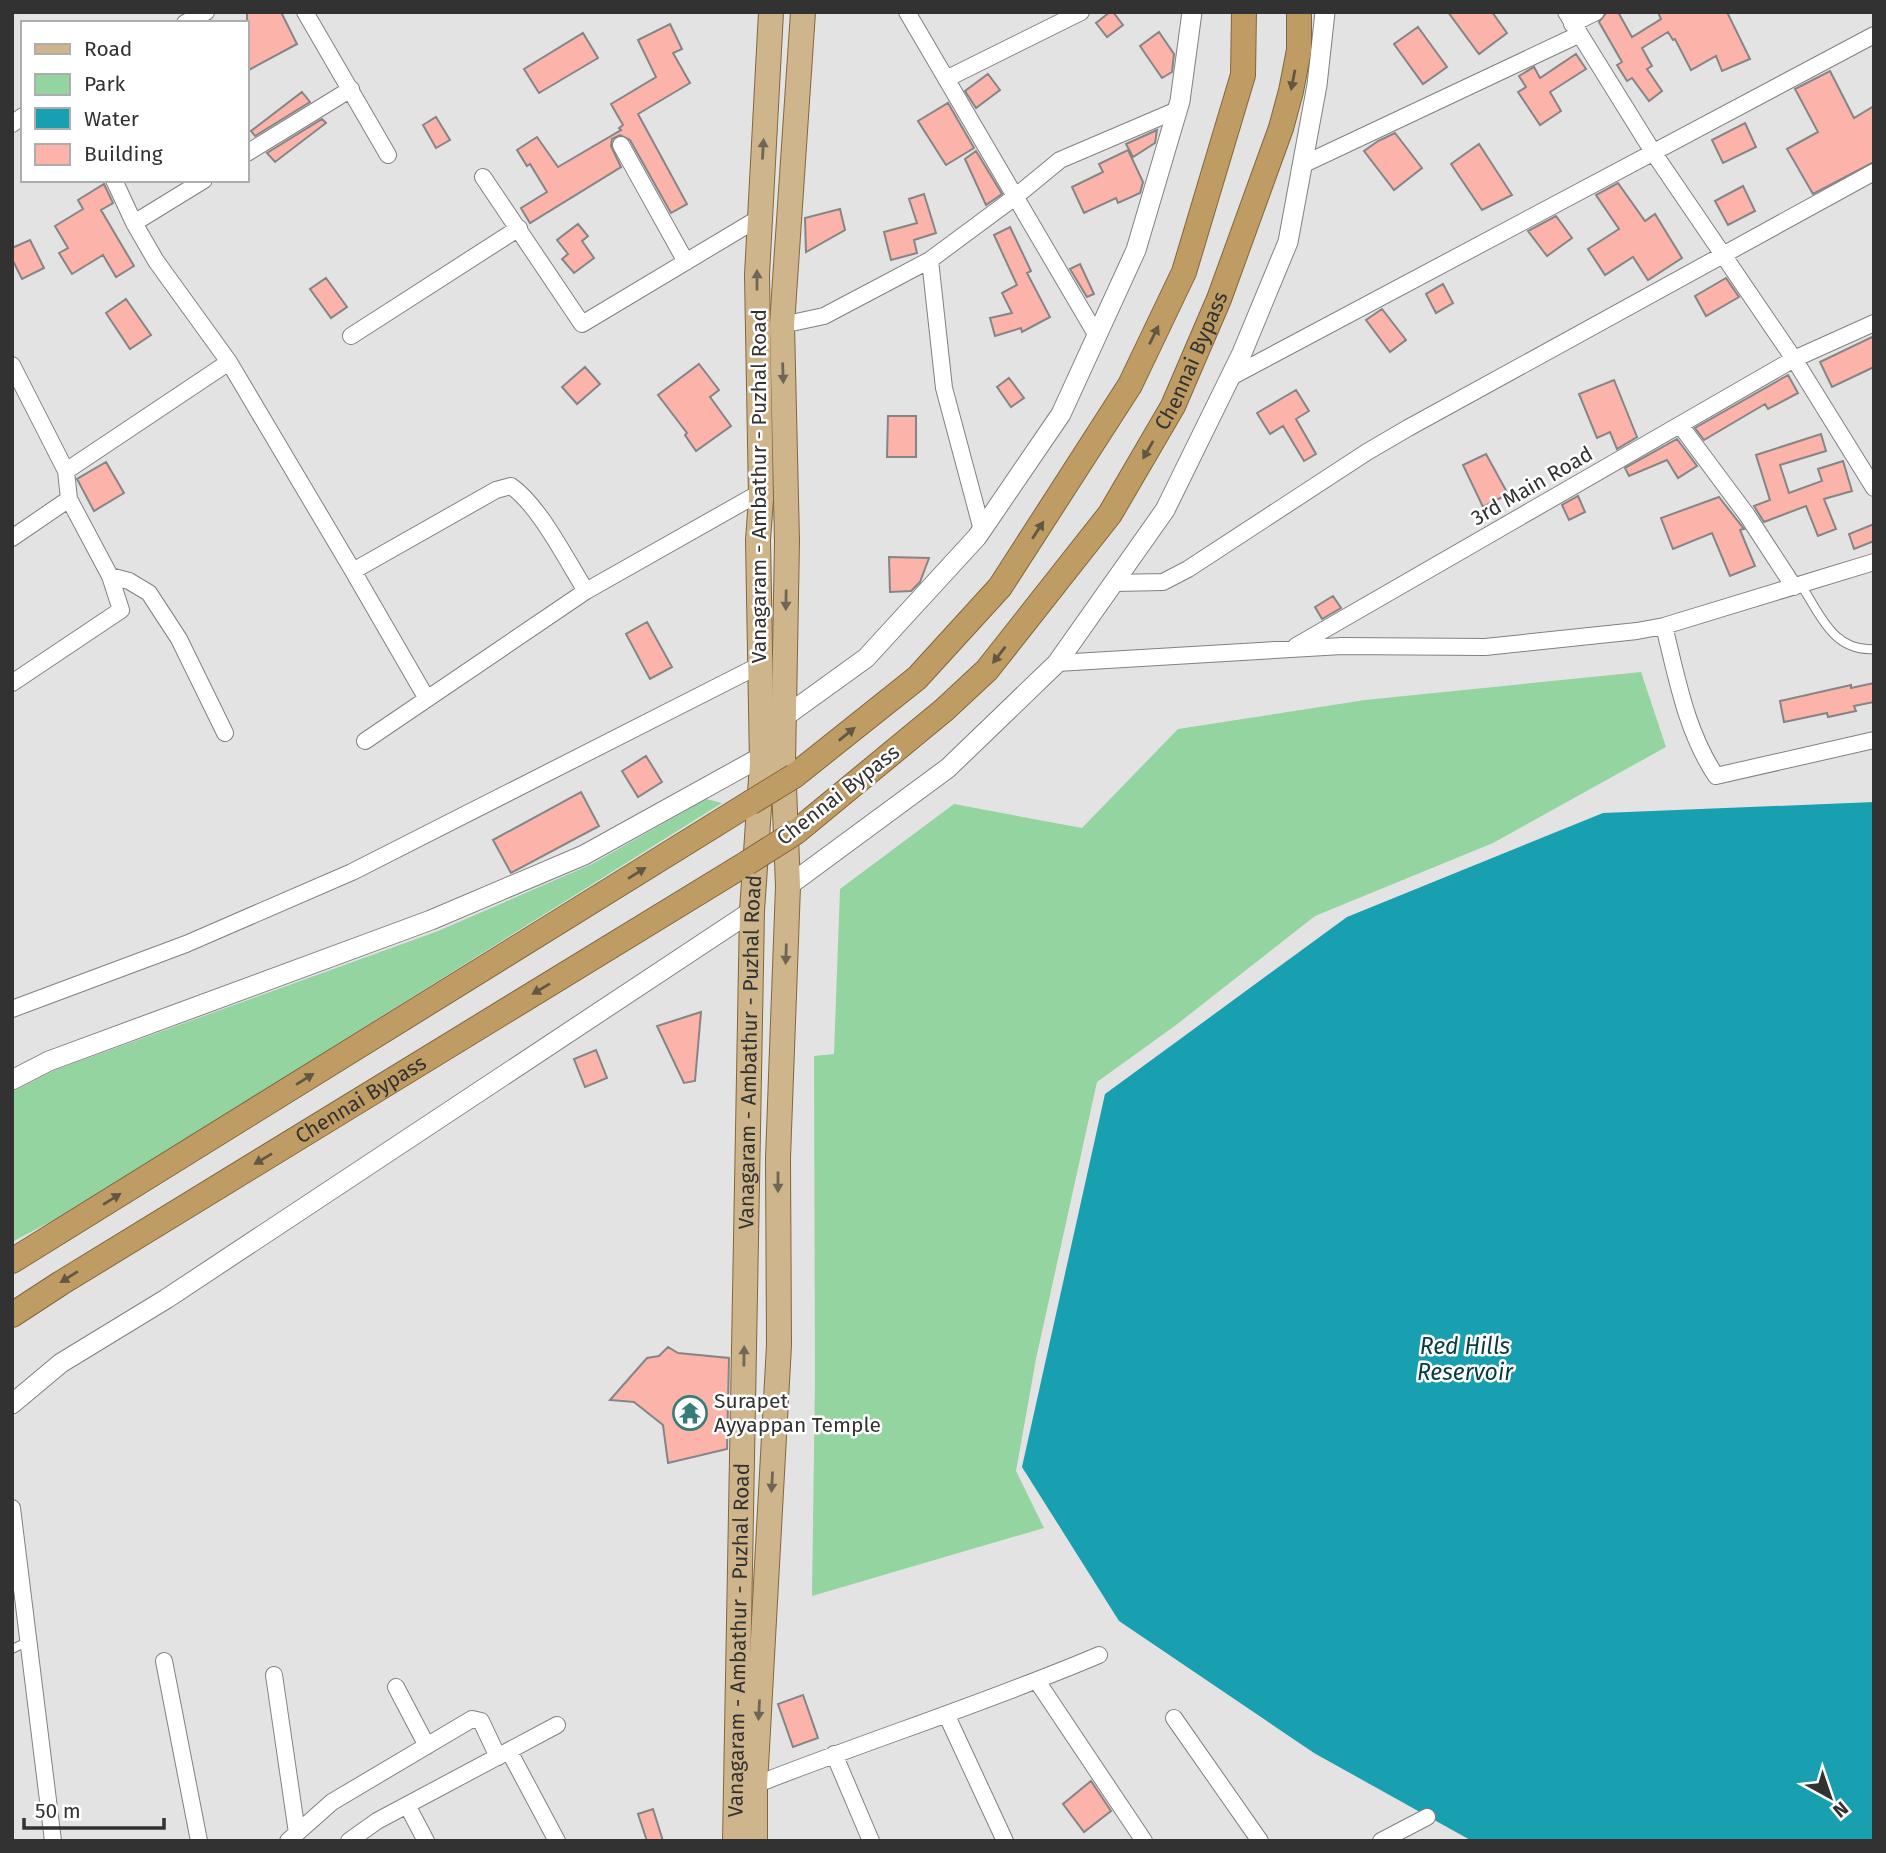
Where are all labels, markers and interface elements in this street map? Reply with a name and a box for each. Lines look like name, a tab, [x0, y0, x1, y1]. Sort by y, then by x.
legend	[21, 21, 248, 182]
text: Road	[84, 36, 132, 62]
one-way arrow	[1288, 69, 1299, 91]
text: Park	[84, 71, 126, 97]
text: Water	[84, 106, 139, 132]
one-way arrow	[758, 138, 769, 160]
text: Building	[84, 141, 163, 167]
one-way arrow	[751, 268, 763, 290]
street label: Chennai Bypass	[1149, 288, 1234, 435]
street label: Vanagaram - Ambathur - Puzhal Road	[746, 309, 772, 663]
one-way arrow	[1149, 325, 1160, 345]
one-way arrow	[778, 362, 789, 384]
one-way arrow	[1141, 441, 1154, 460]
street label: 3rd Main Road	[1467, 441, 1597, 531]
one-way arrow	[1031, 521, 1045, 539]
one-way arrow	[780, 590, 791, 612]
one-way arrow	[991, 645, 1006, 663]
one-way arrow	[838, 726, 856, 741]
street label: Chennai Bypass	[771, 739, 905, 851]
one-way arrow	[627, 867, 646, 880]
street label: Vanagaram - Ambathur - Puzhal Road	[733, 874, 767, 1230]
one-way arrow	[780, 943, 791, 965]
one-way arrow	[532, 983, 551, 996]
street label: Chennai Bypass	[290, 1049, 431, 1149]
one-way arrow	[296, 1073, 315, 1086]
one-way arrow	[254, 1152, 273, 1165]
one-way arrow	[772, 1171, 784, 1193]
one-way arrow	[102, 1193, 122, 1206]
one-way arrow	[60, 1271, 79, 1284]
water label: Red Hills Reservoir	[1417, 1332, 1514, 1386]
one-way arrow	[738, 1345, 750, 1367]
place label: Surapet Ayyappan Temple	[714, 1388, 881, 1438]
temple icon: Surapet Ayyappan Temple	[671, 1394, 709, 1432]
street label: Vanagaram - Ambathur - Puzhal Road	[722, 1463, 755, 1818]
one-way arrow	[767, 1472, 778, 1494]
one-way arrow	[754, 1699, 765, 1721]
north arrow	[1795, 1762, 1865, 1832]
scale bar	[24, 1786, 164, 1830]
text: N	[1828, 1797, 1853, 1823]
text: 50 m	[35, 1798, 81, 1824]

